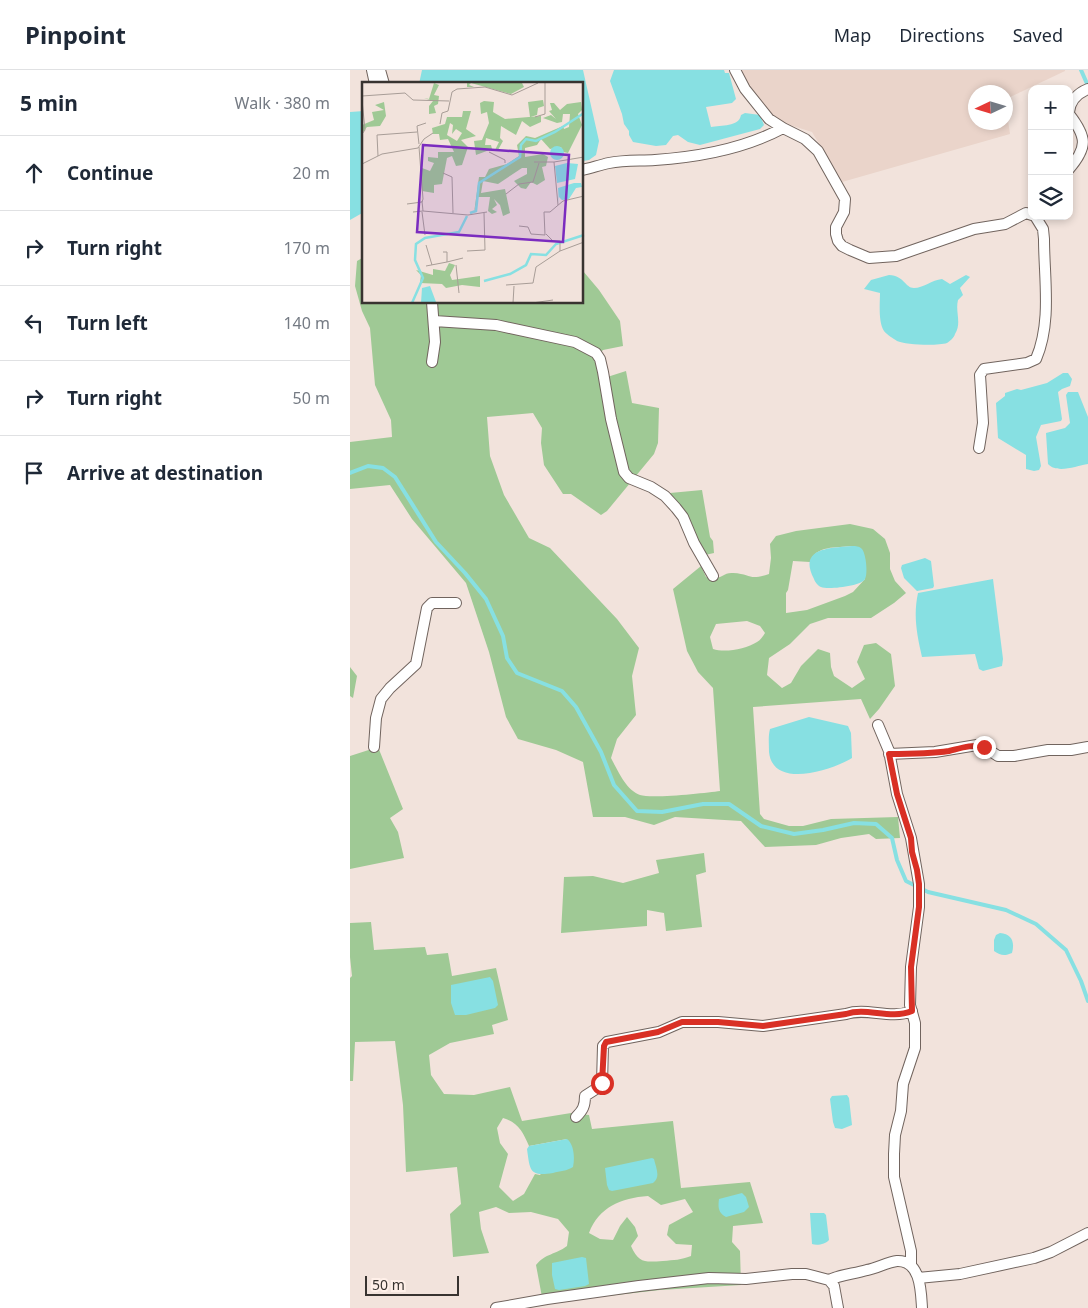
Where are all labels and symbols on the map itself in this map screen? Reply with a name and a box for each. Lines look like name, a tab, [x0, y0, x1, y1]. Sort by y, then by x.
inset map	[362, 82, 584, 304]
north arrow	[968, 85, 1013, 130]
route end	[973, 736, 996, 759]
route start	[591, 1072, 614, 1095]
scale bar	[365, 1273, 459, 1296]

